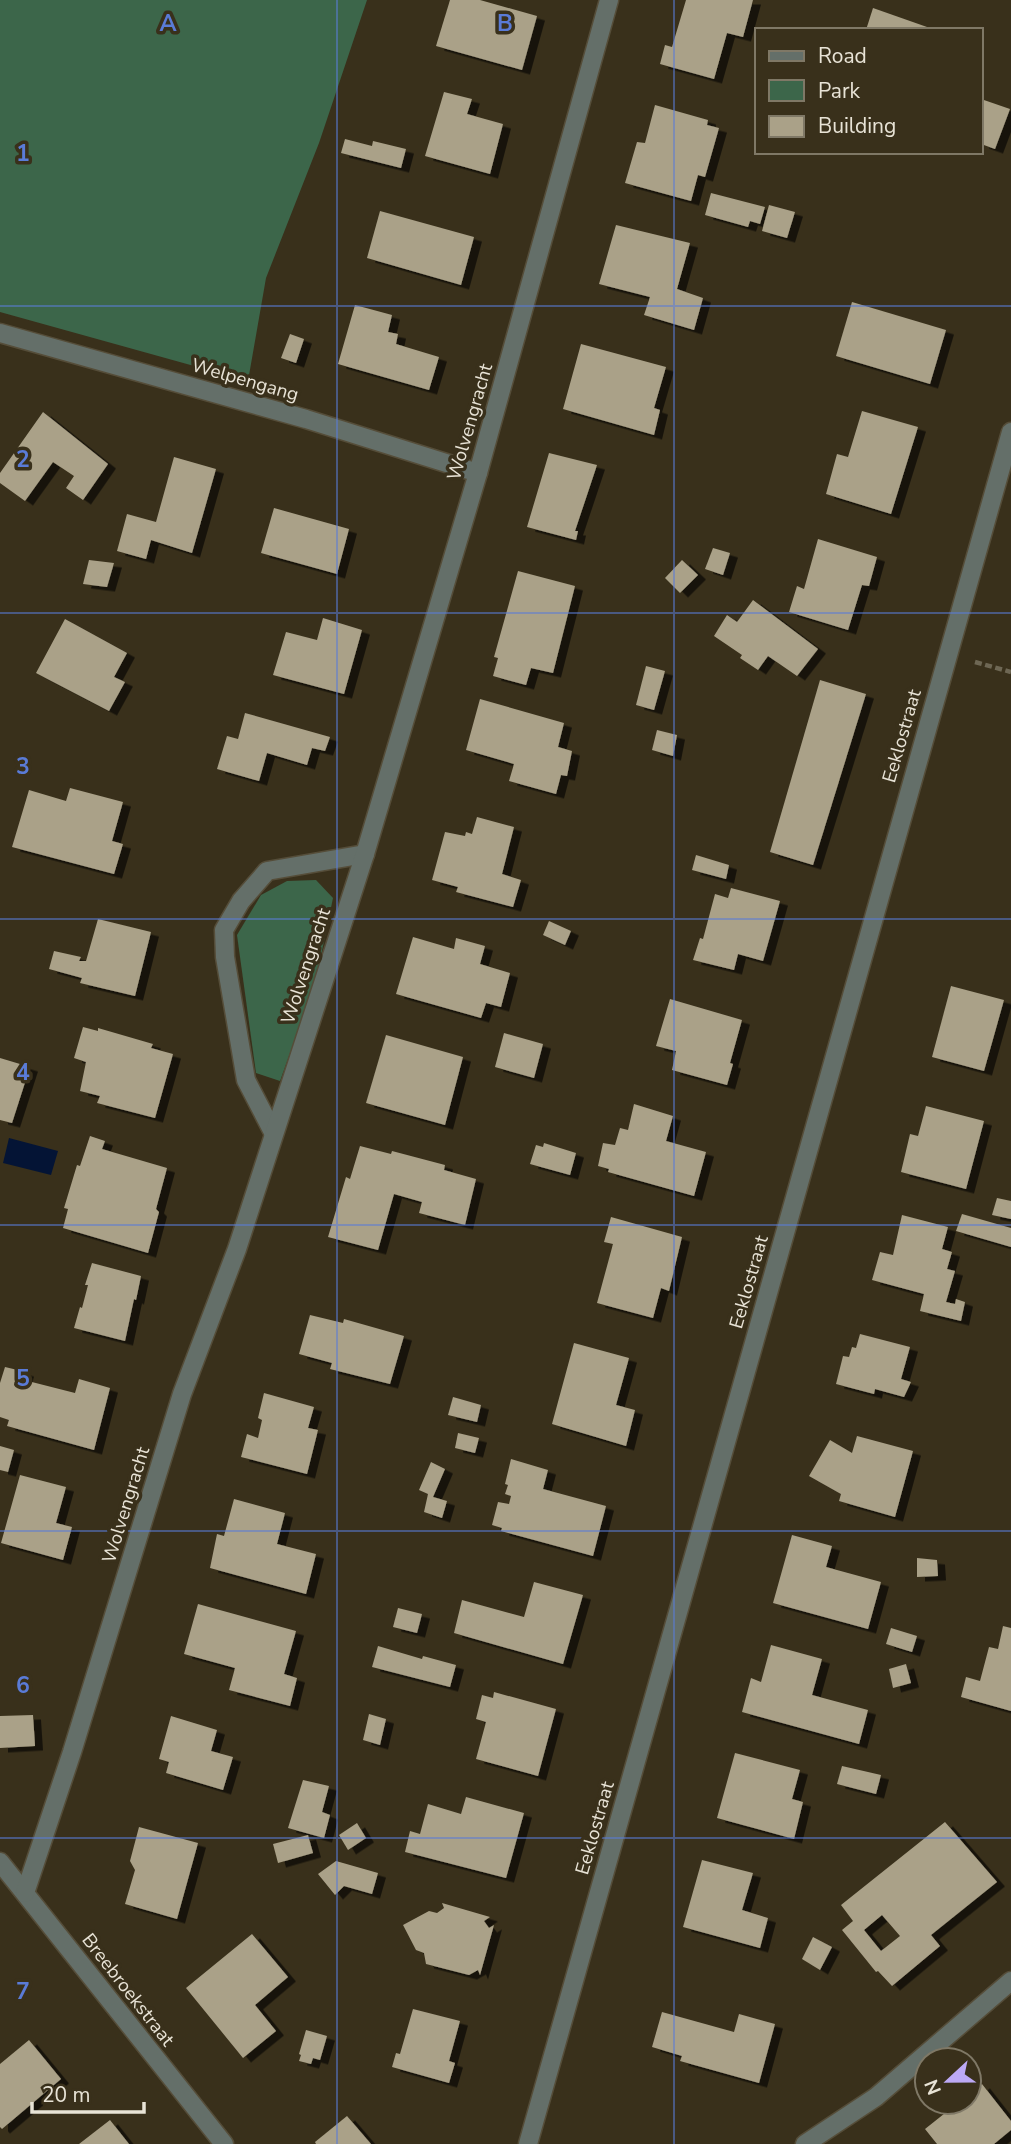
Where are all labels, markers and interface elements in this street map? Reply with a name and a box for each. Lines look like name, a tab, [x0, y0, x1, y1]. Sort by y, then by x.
text: A	[159, 8, 177, 39]
text: B	[497, 8, 513, 39]
legend	[755, 28, 983, 154]
text: Road	[818, 42, 867, 70]
text: Park	[818, 77, 860, 105]
text: Building	[818, 112, 896, 140]
text: 1	[16, 138, 30, 169]
street label: Welpengang	[188, 352, 302, 408]
street label: Wolvengracht	[441, 360, 499, 483]
text: 2	[16, 444, 30, 475]
street label: Eeklostraat	[876, 686, 928, 786]
text: 3	[16, 751, 30, 782]
street label: Wolvengracht	[275, 904, 337, 1027]
text: 4	[16, 1057, 30, 1088]
street label: Eeklostraat	[723, 1232, 775, 1332]
text: 5	[16, 1363, 30, 1394]
street label: Wolvengracht	[96, 1443, 156, 1566]
text: 6	[16, 1670, 30, 1701]
street label: Eeklostraat	[569, 1778, 621, 1878]
street label: Breebroekstraat	[76, 1928, 181, 2052]
text: 7	[16, 1976, 30, 2007]
north arrow	[913, 2046, 983, 2116]
scale bar	[32, 2070, 144, 2114]
text: N	[918, 2076, 948, 2098]
text: 20 m	[42, 2081, 91, 2109]

